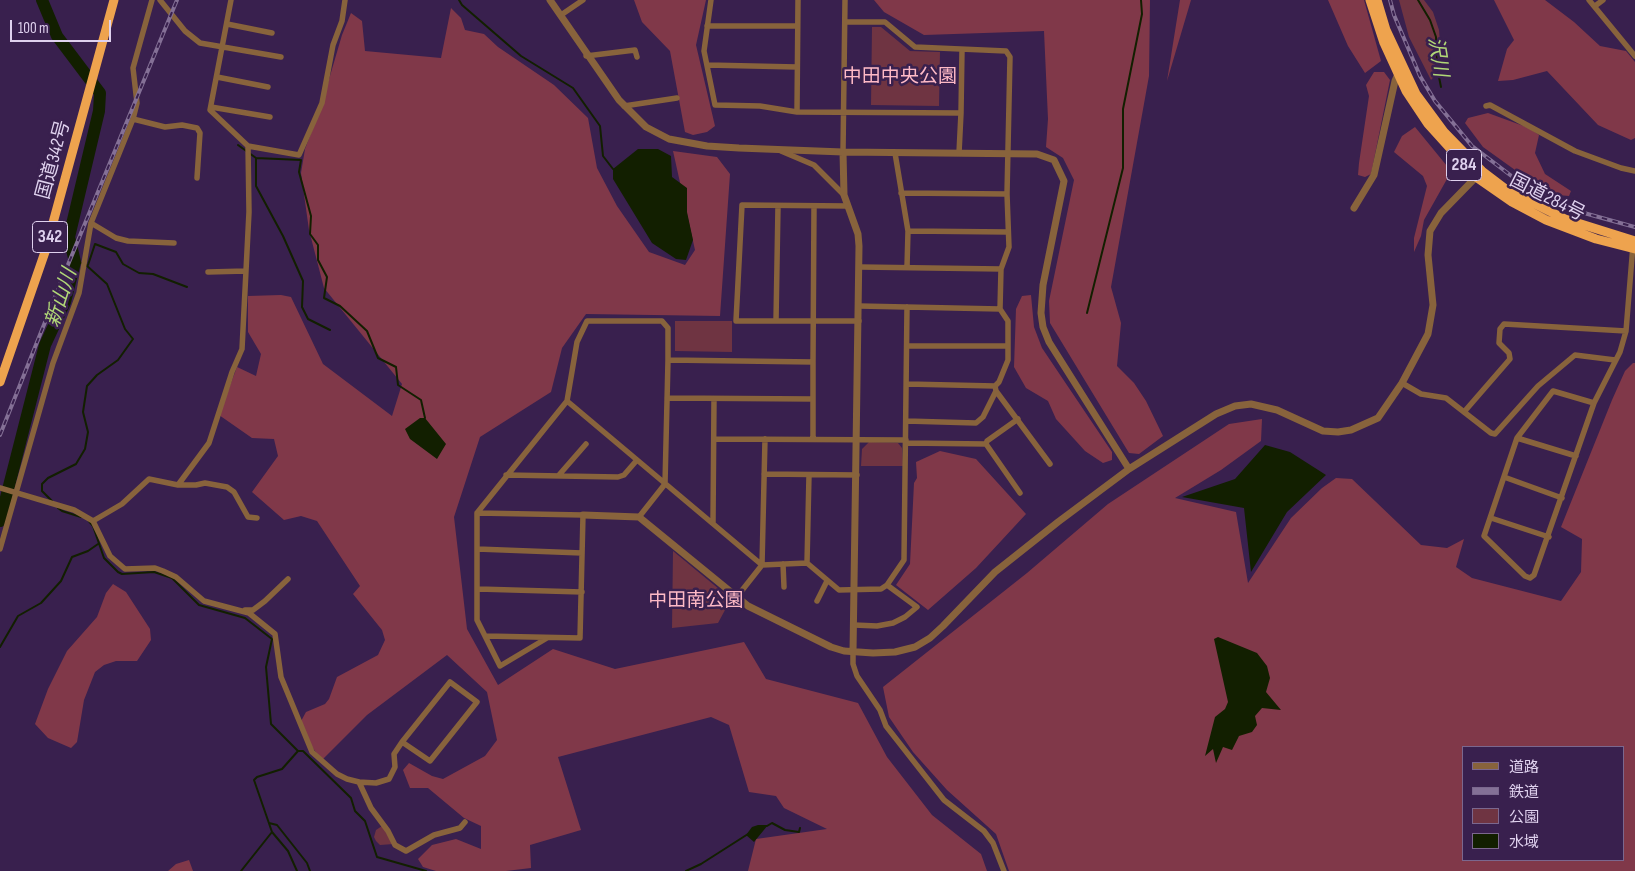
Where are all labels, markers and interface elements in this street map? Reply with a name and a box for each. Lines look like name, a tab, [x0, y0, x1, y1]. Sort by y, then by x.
scale bar	[12, 10, 114, 42]
text: 100 m	[18, 19, 49, 38]
water label: 沢川	[1422, 35, 1452, 79]
park label: 中田中央公園	[843, 66, 957, 88]
street label: 国道342号	[33, 118, 75, 202]
road number: 284	[1446, 150, 1482, 180]
street label: 国道284号	[1506, 169, 1588, 227]
road number: 342	[32, 222, 68, 252]
water label: 新山川	[41, 266, 83, 330]
park label: 中田南公園	[649, 590, 743, 612]
legend	[1462, 746, 1625, 861]
text: 道路	[1509, 758, 1539, 777]
text: 鉄道	[1509, 783, 1539, 802]
text: 公園	[1509, 808, 1539, 827]
text: 水域	[1509, 833, 1539, 852]

